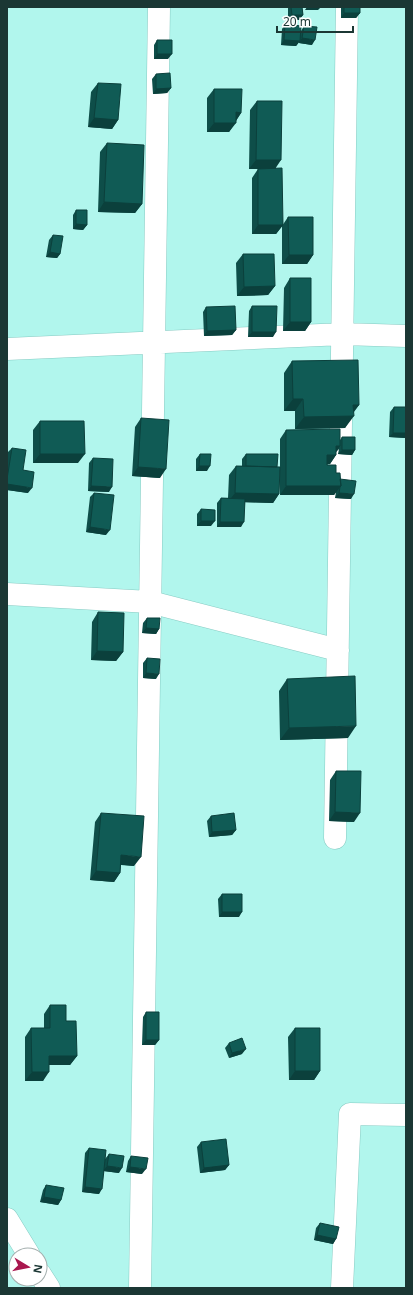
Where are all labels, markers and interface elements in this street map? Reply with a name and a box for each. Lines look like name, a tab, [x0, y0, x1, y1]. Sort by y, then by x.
scale bar	[277, 8, 353, 34]
text: 20 m	[283, 13, 311, 30]
north arrow	[8, 1247, 48, 1287]
text: N	[30, 1263, 47, 1275]

